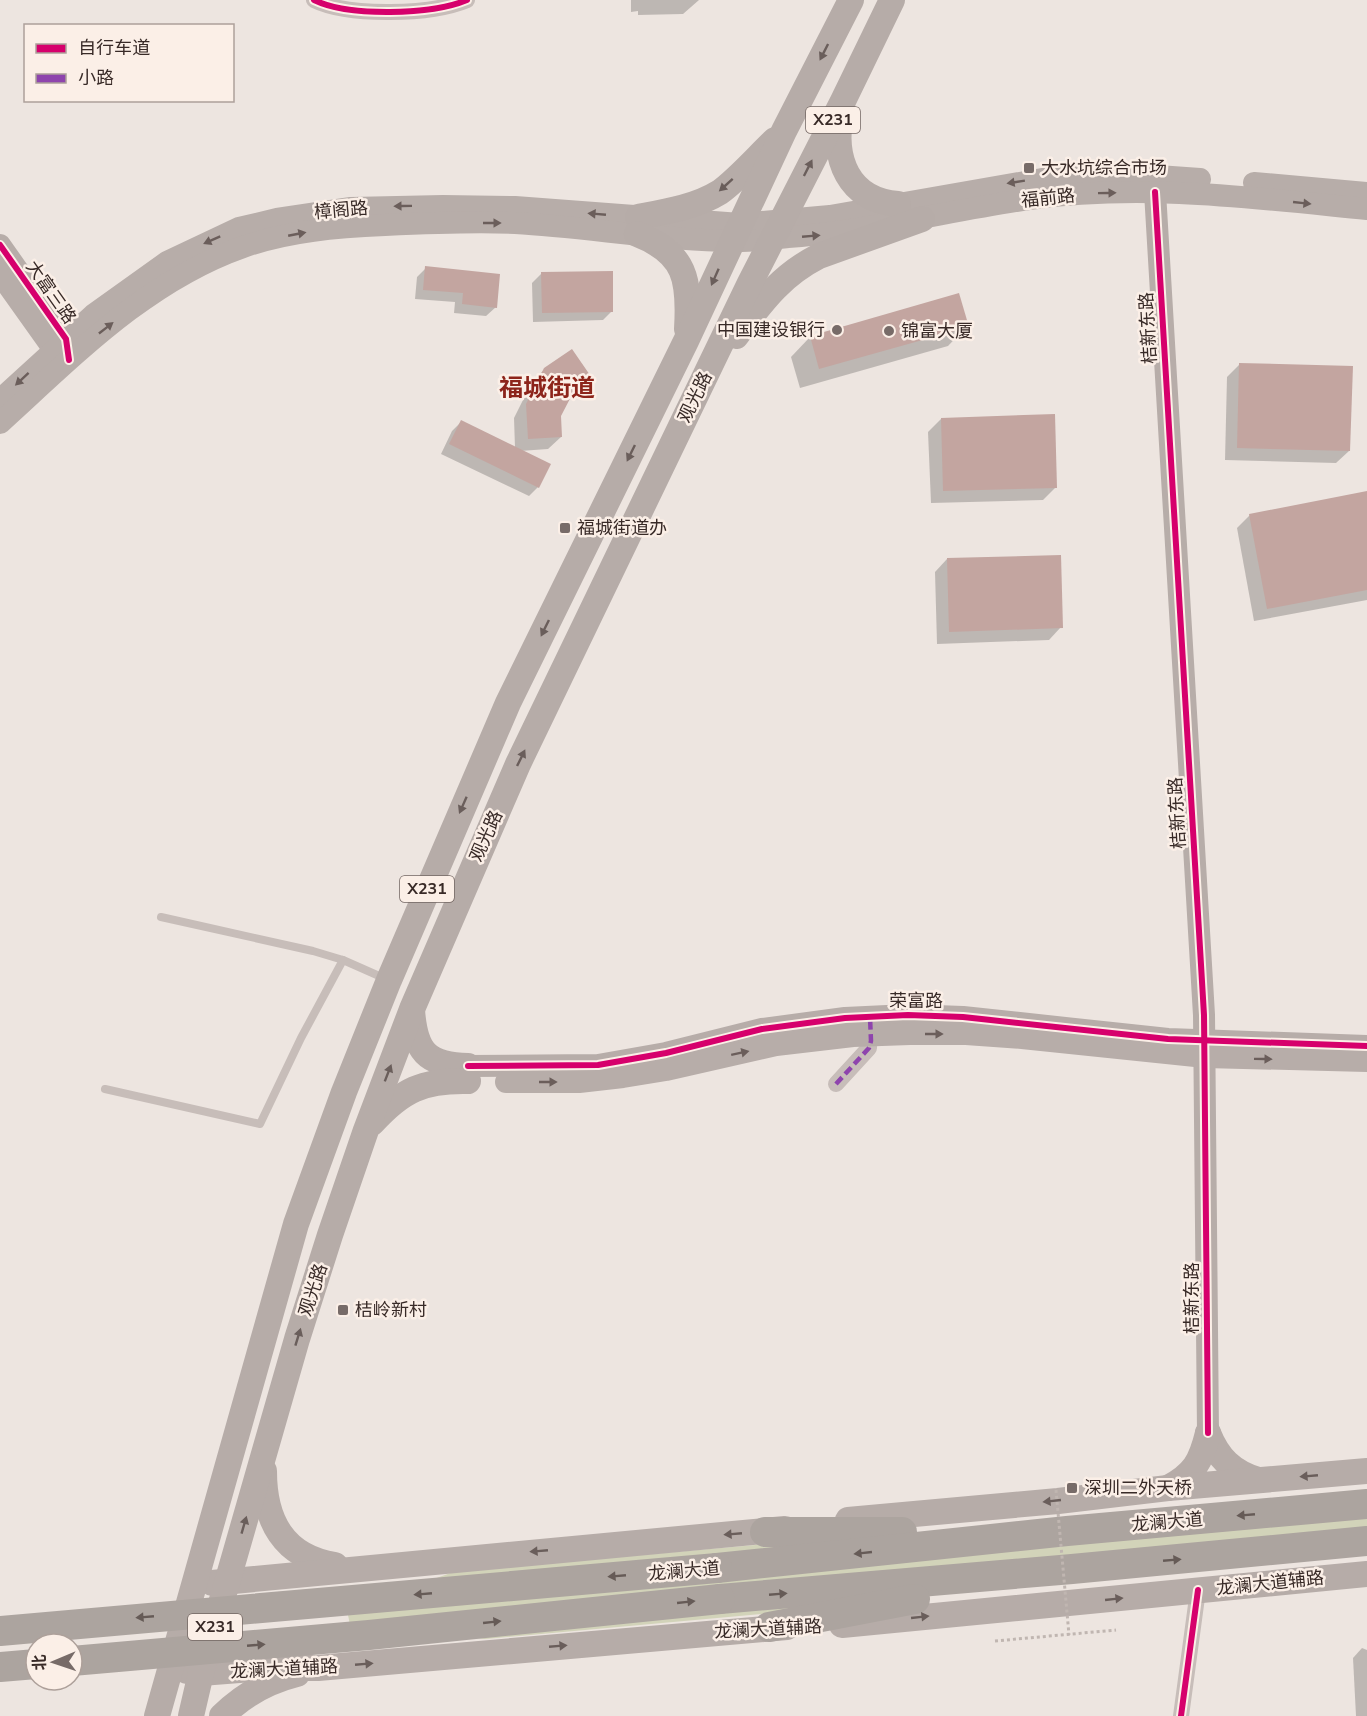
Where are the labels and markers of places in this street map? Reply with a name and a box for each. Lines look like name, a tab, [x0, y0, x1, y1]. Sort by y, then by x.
place label: 大水坑综合市场	[1041, 156, 1167, 180]
marker: 大水坑综合市场	[1022, 161, 1036, 175]
place label: 中国建设银行	[717, 318, 825, 342]
place label: 锦富大厦	[901, 319, 973, 343]
marker: 中国建设银行	[830, 323, 844, 337]
marker: 锦富大厦	[882, 324, 896, 338]
place label: 福城街道办	[577, 516, 667, 540]
marker: 福城街道办	[558, 521, 572, 535]
place label: 桔岭新村	[355, 1298, 427, 1322]
marker: 桔岭新村	[336, 1303, 350, 1317]
place label: 深圳二外天桥	[1084, 1476, 1192, 1500]
marker: 深圳二外天桥	[1065, 1481, 1079, 1495]

